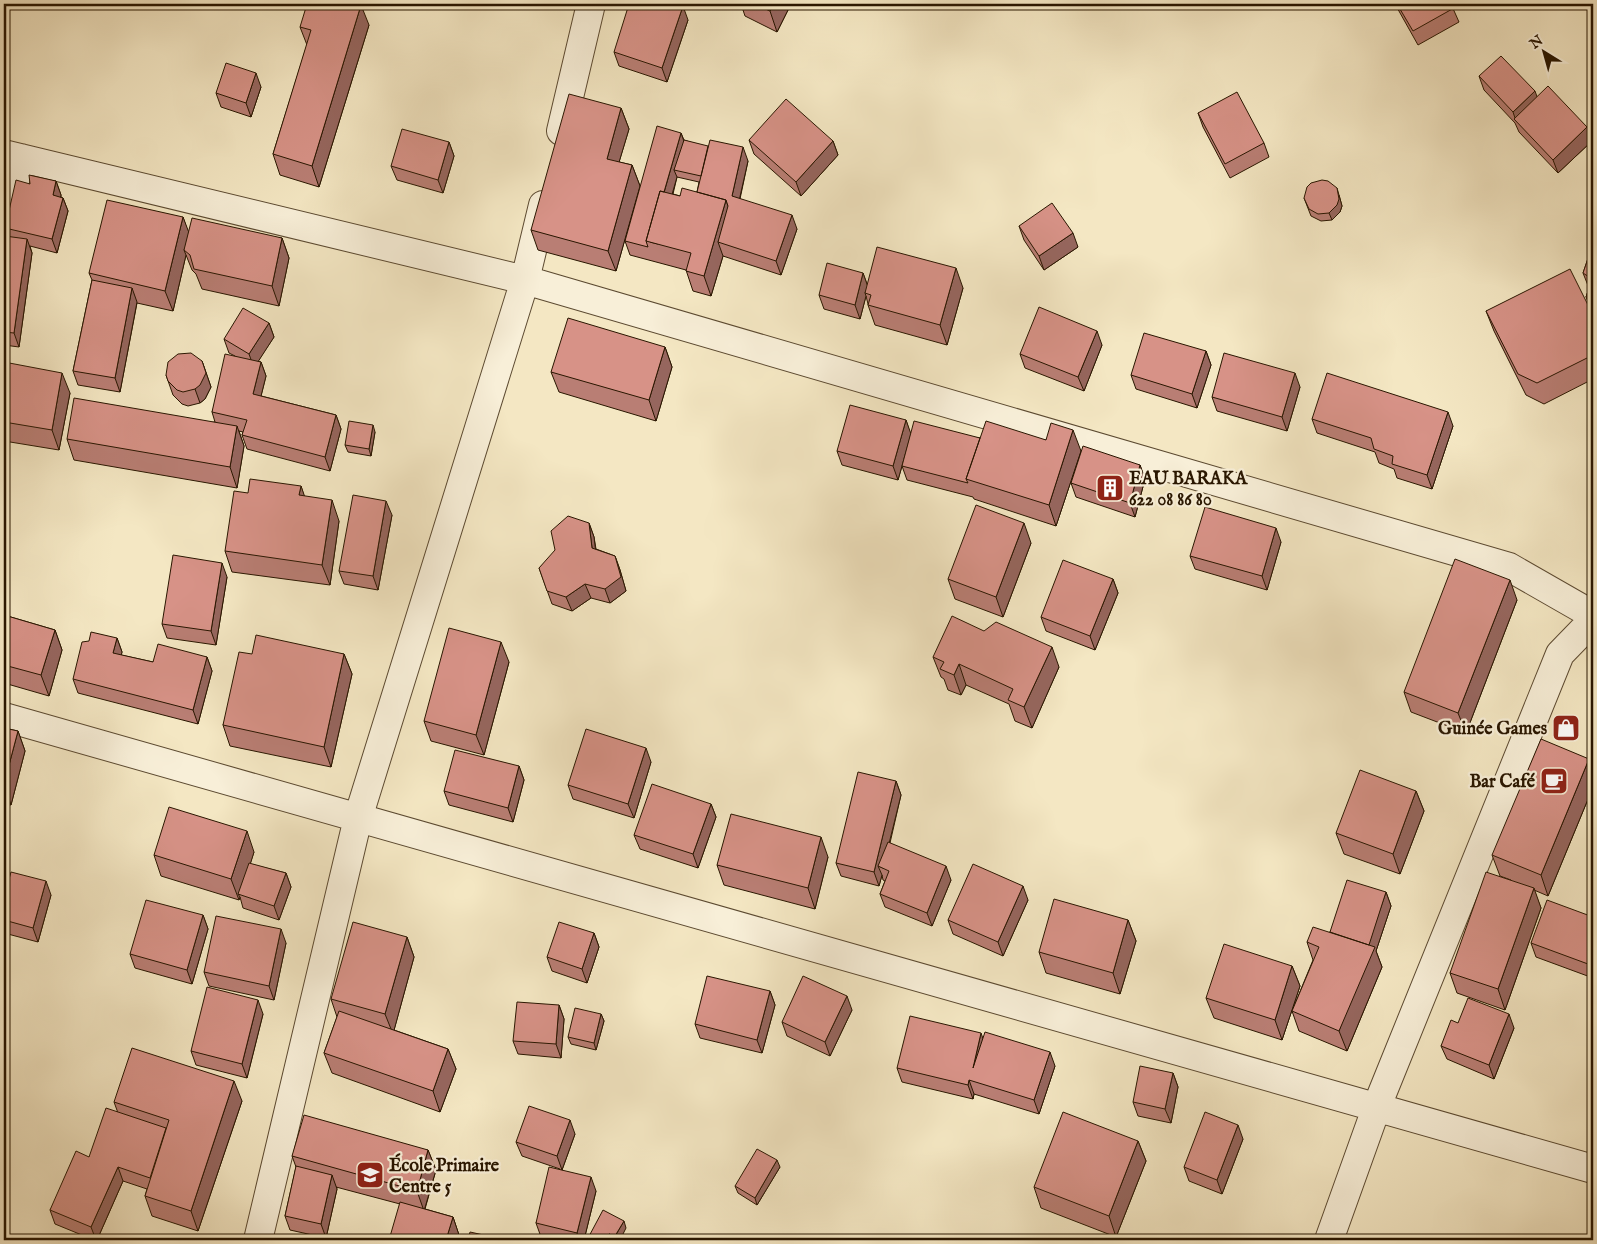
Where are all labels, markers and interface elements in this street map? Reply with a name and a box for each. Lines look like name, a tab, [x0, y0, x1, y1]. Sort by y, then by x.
north arrow	[1520, 28, 1570, 78]
text: N	[1526, 32, 1547, 54]
place label: EAU BARAKA 622 08 86 80	[1129, 468, 1248, 512]
building icon: EAU BARAKA 622 08 86 80	[1095, 473, 1125, 503]
shop icon: Guinée Games	[1551, 713, 1581, 743]
place label: Guinée Games	[1438, 718, 1548, 741]
cafe icon: Bar Café	[1539, 766, 1569, 796]
place label: Bar Café	[1469, 771, 1536, 794]
place label: École Primaire Centre 5	[389, 1153, 500, 1199]
school or university icon: École Primaire Centre 5	[355, 1160, 385, 1190]

